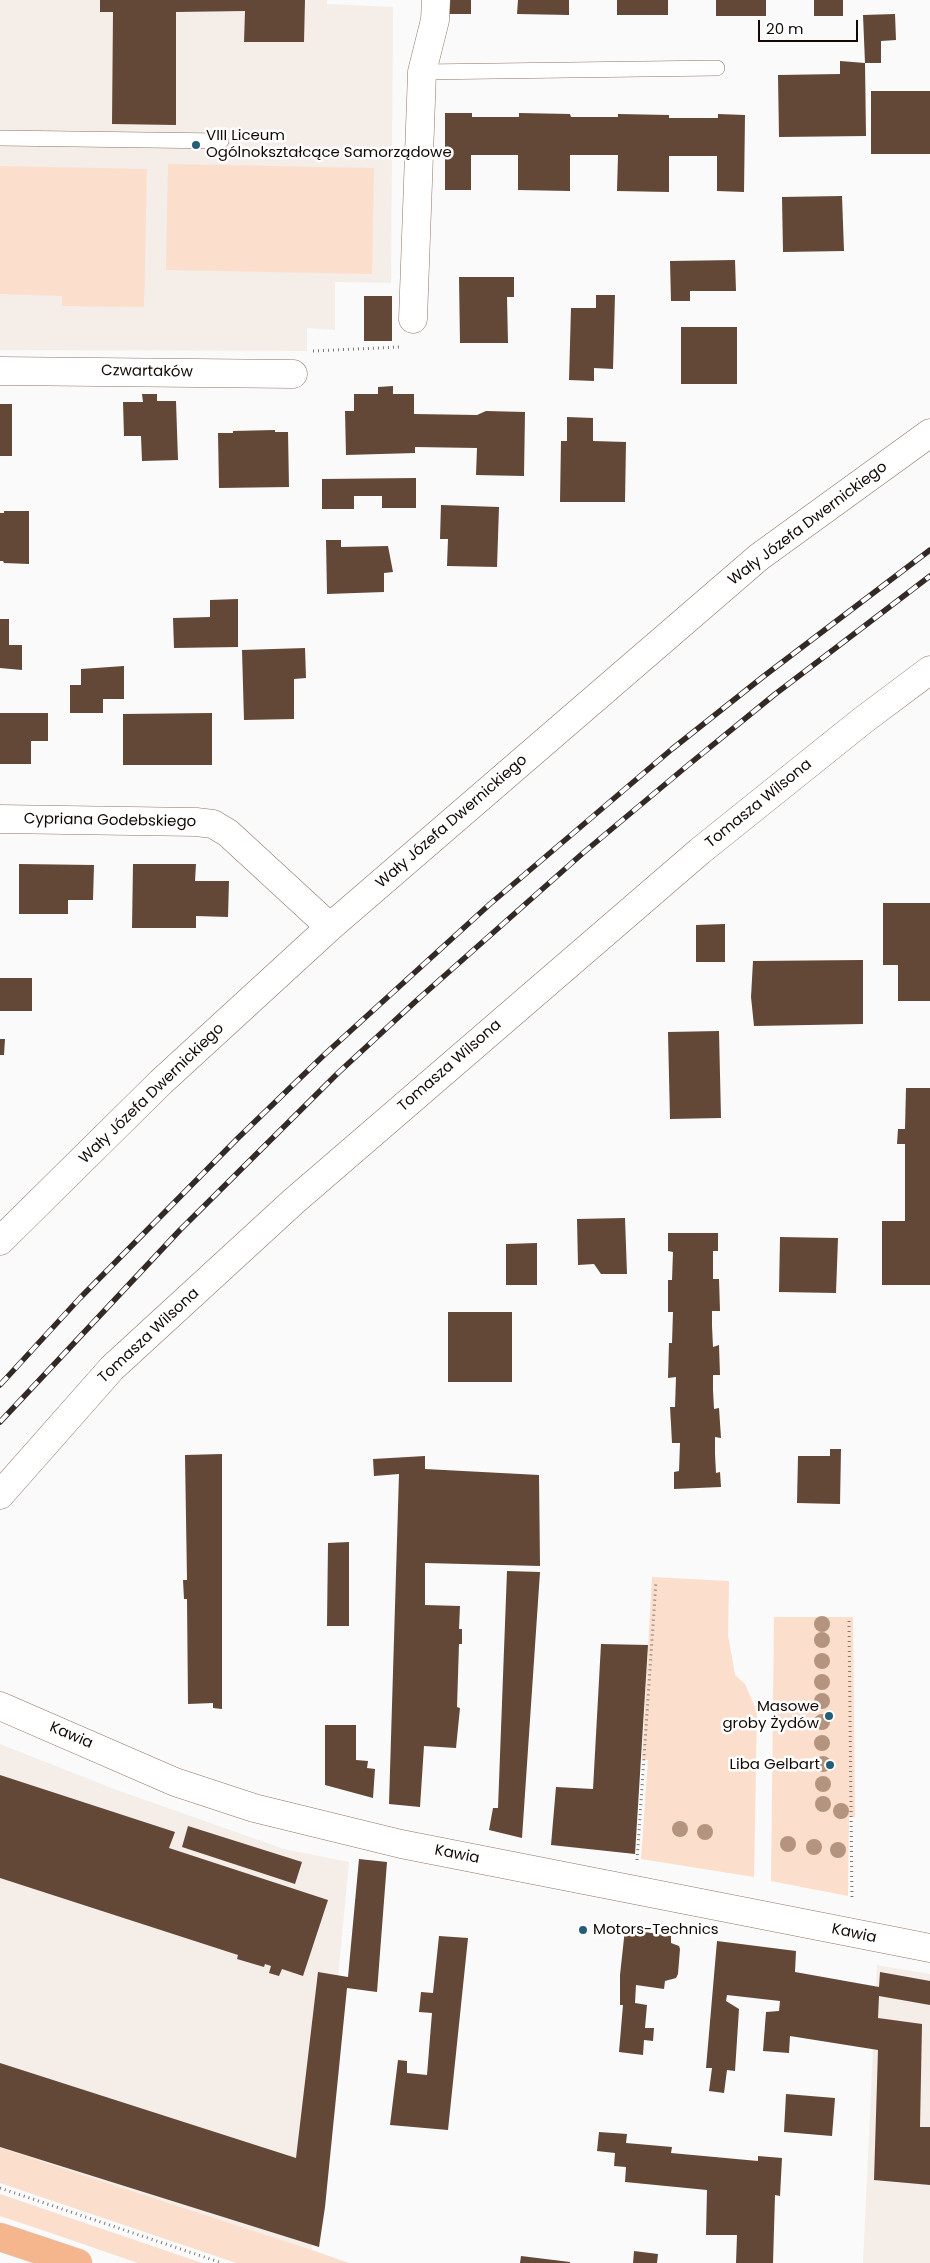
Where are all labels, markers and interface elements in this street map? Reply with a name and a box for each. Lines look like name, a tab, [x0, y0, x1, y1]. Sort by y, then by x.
scale bar	[760, 10, 860, 42]
text: 20 m	[766, 18, 804, 39]
place label: VIII Liceum Ogólnokształcące Samorządowe	[206, 127, 452, 162]
marker: VIII Liceum Ogólnokształcące Samorządowe	[190, 139, 202, 151]
street label: Czwartaków	[101, 362, 193, 382]
street label: Wały Józefa Dwernickiego	[725, 458, 891, 590]
street label: Wały Józefa Dwernickiego	[373, 751, 531, 893]
street label: Tomasza Wilsona	[702, 756, 816, 852]
street label: Cypriana Godebskiego	[24, 810, 196, 832]
street label: Tomasza Wilsona	[395, 1016, 505, 1116]
street label: Wały Józefa Dwernickiego	[76, 1020, 228, 1168]
street label: Tomasza Wilsona	[95, 1285, 203, 1387]
place label: Masowe groby Żydów	[722, 1698, 819, 1733]
marker: Masowe groby Żydów	[823, 1710, 835, 1722]
street label: Kawia	[47, 1719, 95, 1753]
place label: Liba Gelbart	[730, 1756, 820, 1774]
marker: Liba Gelbart	[824, 1759, 836, 1771]
street label: Kawia	[433, 1842, 481, 1868]
street label: Kawia	[830, 1920, 878, 1948]
place label: Motors-Technics	[593, 1921, 719, 1939]
marker: Motors-Technics	[577, 1924, 589, 1936]

